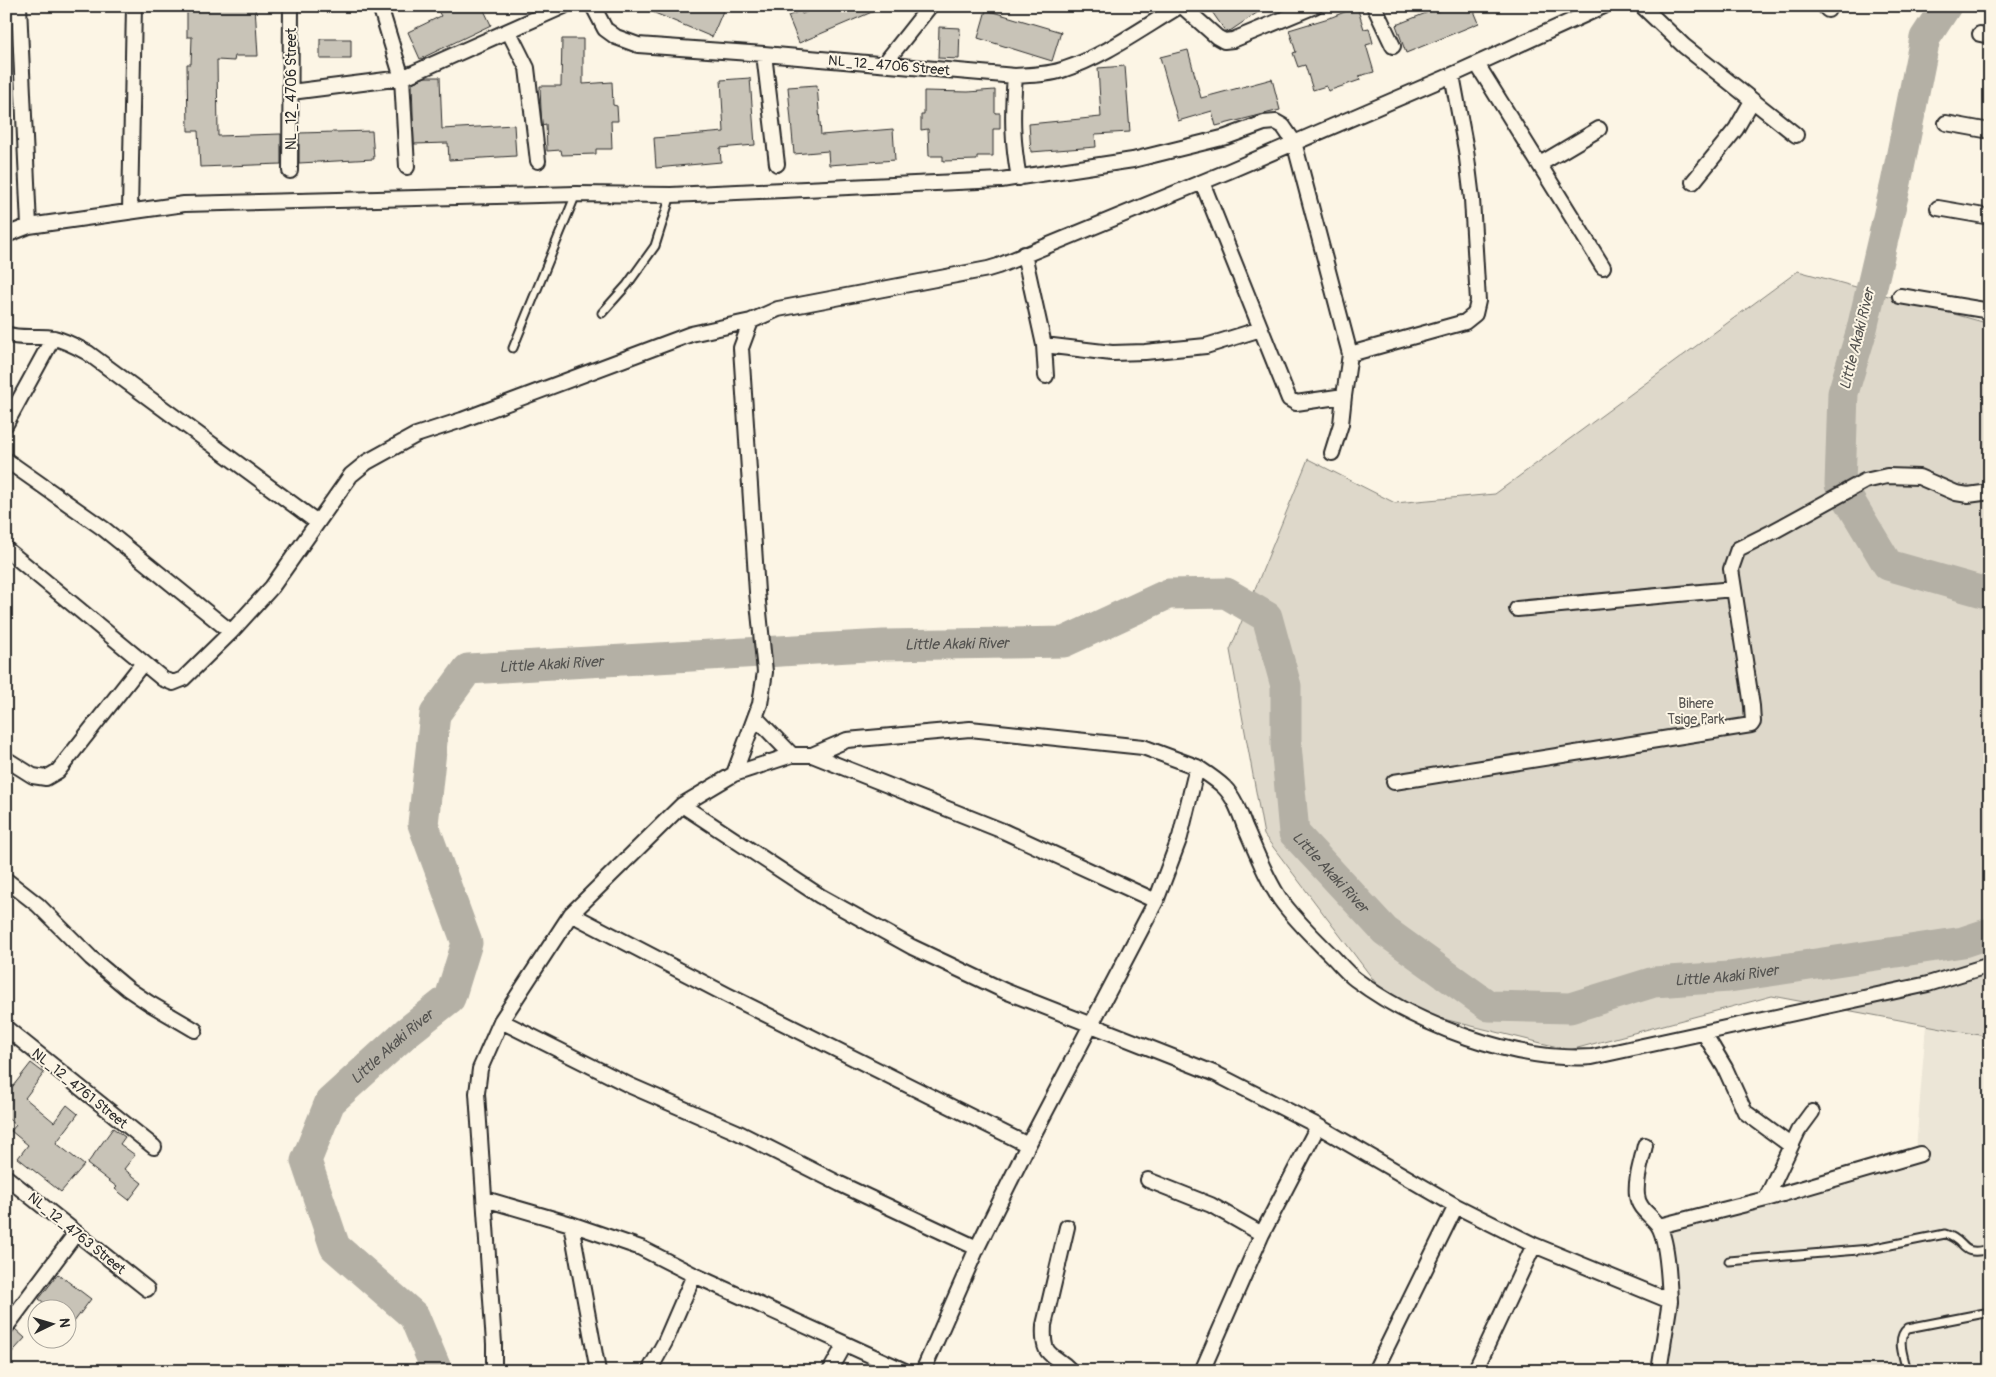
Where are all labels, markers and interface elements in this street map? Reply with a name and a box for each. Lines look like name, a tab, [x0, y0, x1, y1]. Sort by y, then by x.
street label: NL_12_4706 Street	[283, 28, 300, 150]
street label: NL_12_4706 Street	[827, 52, 951, 79]
water label: Little Akaki River	[1836, 285, 1880, 392]
water label: Little Akaki River	[904, 634, 1010, 655]
water label: Little Akaki River	[499, 652, 605, 677]
park label: Bihere Tsige Park	[1667, 695, 1725, 728]
water label: Little Akaki River	[1288, 828, 1374, 918]
water label: Little Akaki River	[1674, 961, 1781, 991]
water label: Little Akaki River	[347, 1005, 439, 1089]
street label: NL_12_4761 Street	[28, 1045, 131, 1132]
street label: NL_12_4763 Street	[25, 1189, 129, 1278]
north arrow	[28, 1300, 78, 1350]
text: N	[56, 1317, 73, 1328]

